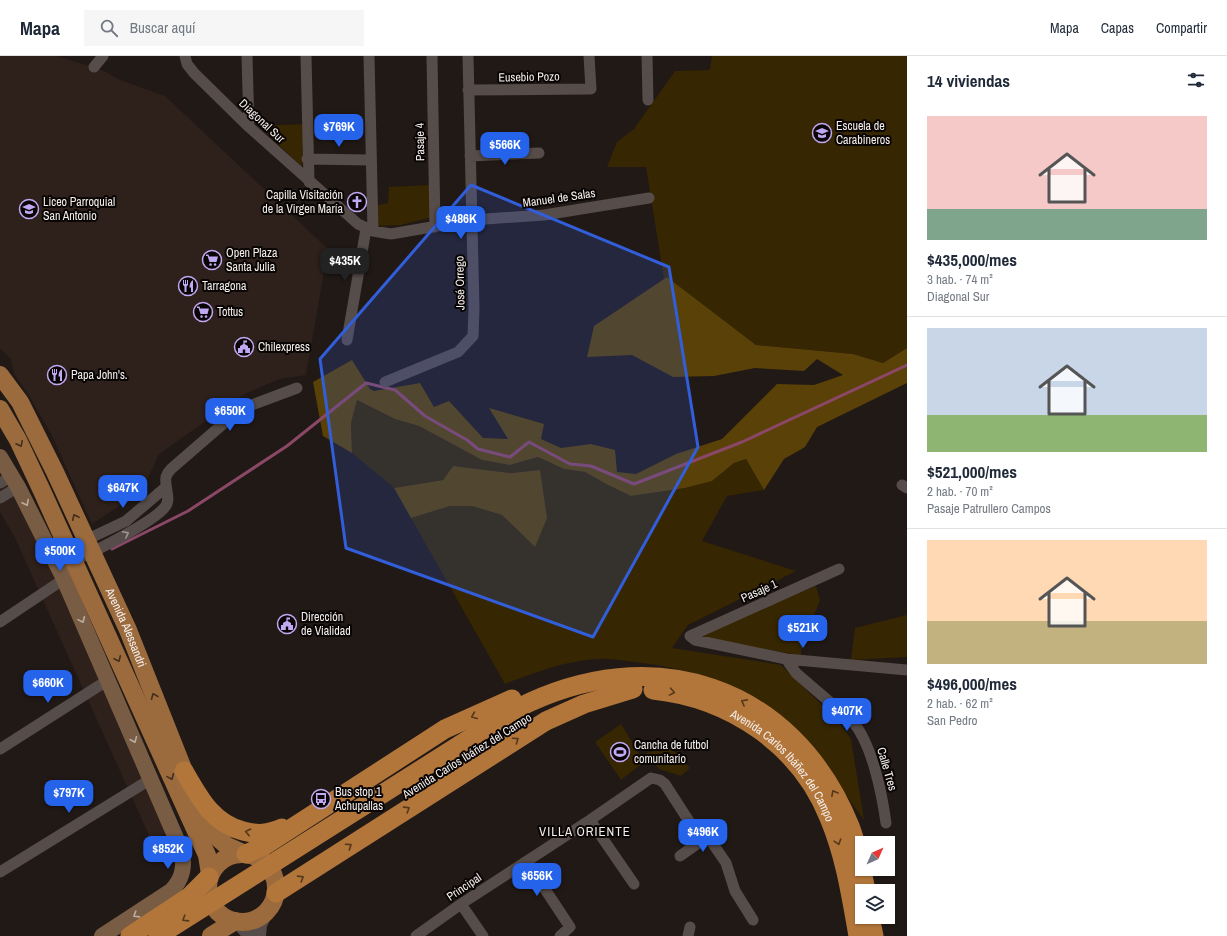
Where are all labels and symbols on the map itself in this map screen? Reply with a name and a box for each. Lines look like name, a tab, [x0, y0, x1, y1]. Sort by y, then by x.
street label: Eusebio Pozo	[498, 68, 560, 86]
street label: Diagonal Sur	[236, 96, 289, 147]
pin: $769K	[311, 114, 367, 148]
place label: Escuela de Carabineros	[836, 118, 890, 148]
street label: Pasaje 4	[412, 122, 428, 161]
school or university icon: Escuela de Carabineros	[811, 122, 833, 144]
pin: $566K	[477, 132, 533, 166]
street label: Manuel de Salas	[522, 185, 596, 211]
place label: Capilla Visitación de la Virgen María	[262, 187, 344, 217]
church icon: Capilla Visitación de la Virgen María	[346, 191, 368, 213]
place label: Liceo Parroquial San Antonio	[43, 194, 115, 224]
school or university icon: Liceo Parroquial San Antonio	[18, 198, 40, 220]
pin: $486K	[433, 206, 489, 240]
place label: Open Plaza Santa Julia	[226, 245, 278, 275]
pin: $435K	[317, 248, 373, 282]
supermarket icon: Open Plaza Santa Julia	[201, 249, 223, 271]
street label: José Orrego	[452, 256, 468, 310]
restaurant icon: Tarragona	[177, 275, 199, 297]
place label: Tarragona	[202, 278, 247, 294]
supermarket icon: Tottus	[192, 301, 214, 323]
place label: Tottus	[217, 304, 243, 320]
public building icon: Chilexpress	[233, 336, 255, 358]
place label: Chilexpress	[258, 339, 310, 355]
restaurant icon: Papa John's.	[46, 364, 68, 386]
place label: Papa John's.	[71, 367, 128, 383]
pin: $650K	[202, 398, 258, 432]
one-way arrow	[15, 440, 23, 447]
pin: $647K	[95, 475, 151, 509]
one-way arrow	[22, 499, 29, 506]
one-way arrow	[72, 513, 80, 521]
one-way arrow	[122, 532, 129, 539]
pin: $500K	[32, 538, 88, 572]
street label: Pasaje 1	[738, 576, 780, 606]
street label: Avenida Alessandri	[101, 585, 150, 670]
place label: Dirección de Vialidad	[301, 609, 351, 639]
public building icon: Dirección de Vialidad	[276, 613, 298, 635]
pin: $521K	[775, 615, 831, 649]
one-way arrow	[78, 617, 86, 624]
one-way arrow	[113, 655, 121, 662]
pin: $660K	[20, 670, 76, 704]
one-way arrow	[668, 687, 675, 696]
one-way arrow	[151, 692, 159, 699]
pin: $407K	[819, 698, 875, 732]
one-way arrow	[741, 699, 748, 707]
street label: Avenida Carlos Ibáñez del Campo	[727, 705, 838, 824]
street label: Avenida Carlos Ibáñez del Campo	[398, 710, 535, 803]
one-way arrow	[471, 711, 479, 719]
one-way arrow	[130, 736, 138, 743]
one-way arrow	[512, 737, 519, 744]
place label: Cancha de futbol comunitario	[634, 737, 708, 767]
sports icon: Cancha de futbol comunitario	[609, 741, 631, 763]
street label: Calle Tres	[873, 745, 901, 793]
one-way arrow	[166, 773, 174, 781]
pin: $797K	[41, 780, 97, 814]
place label: Bus stop 1 Achupallas	[334, 784, 383, 814]
bus stop icon: Bus stop 1 Achupallas	[310, 788, 332, 810]
one-way arrow	[832, 790, 839, 797]
one-way arrow	[403, 807, 410, 814]
pin: $496K	[675, 819, 731, 853]
district label: VILLA ORIENTE	[539, 823, 631, 840]
one-way arrow	[245, 829, 251, 837]
pin: $852K	[140, 836, 196, 870]
north arrow	[855, 836, 895, 876]
one-way arrow	[833, 839, 842, 846]
one-way arrow	[345, 844, 352, 851]
pin: $656K	[509, 863, 565, 897]
street label: Principal	[443, 870, 485, 904]
one-way arrow	[297, 875, 304, 883]
one-way arrow	[133, 910, 140, 918]
one-way arrow	[182, 914, 189, 922]

